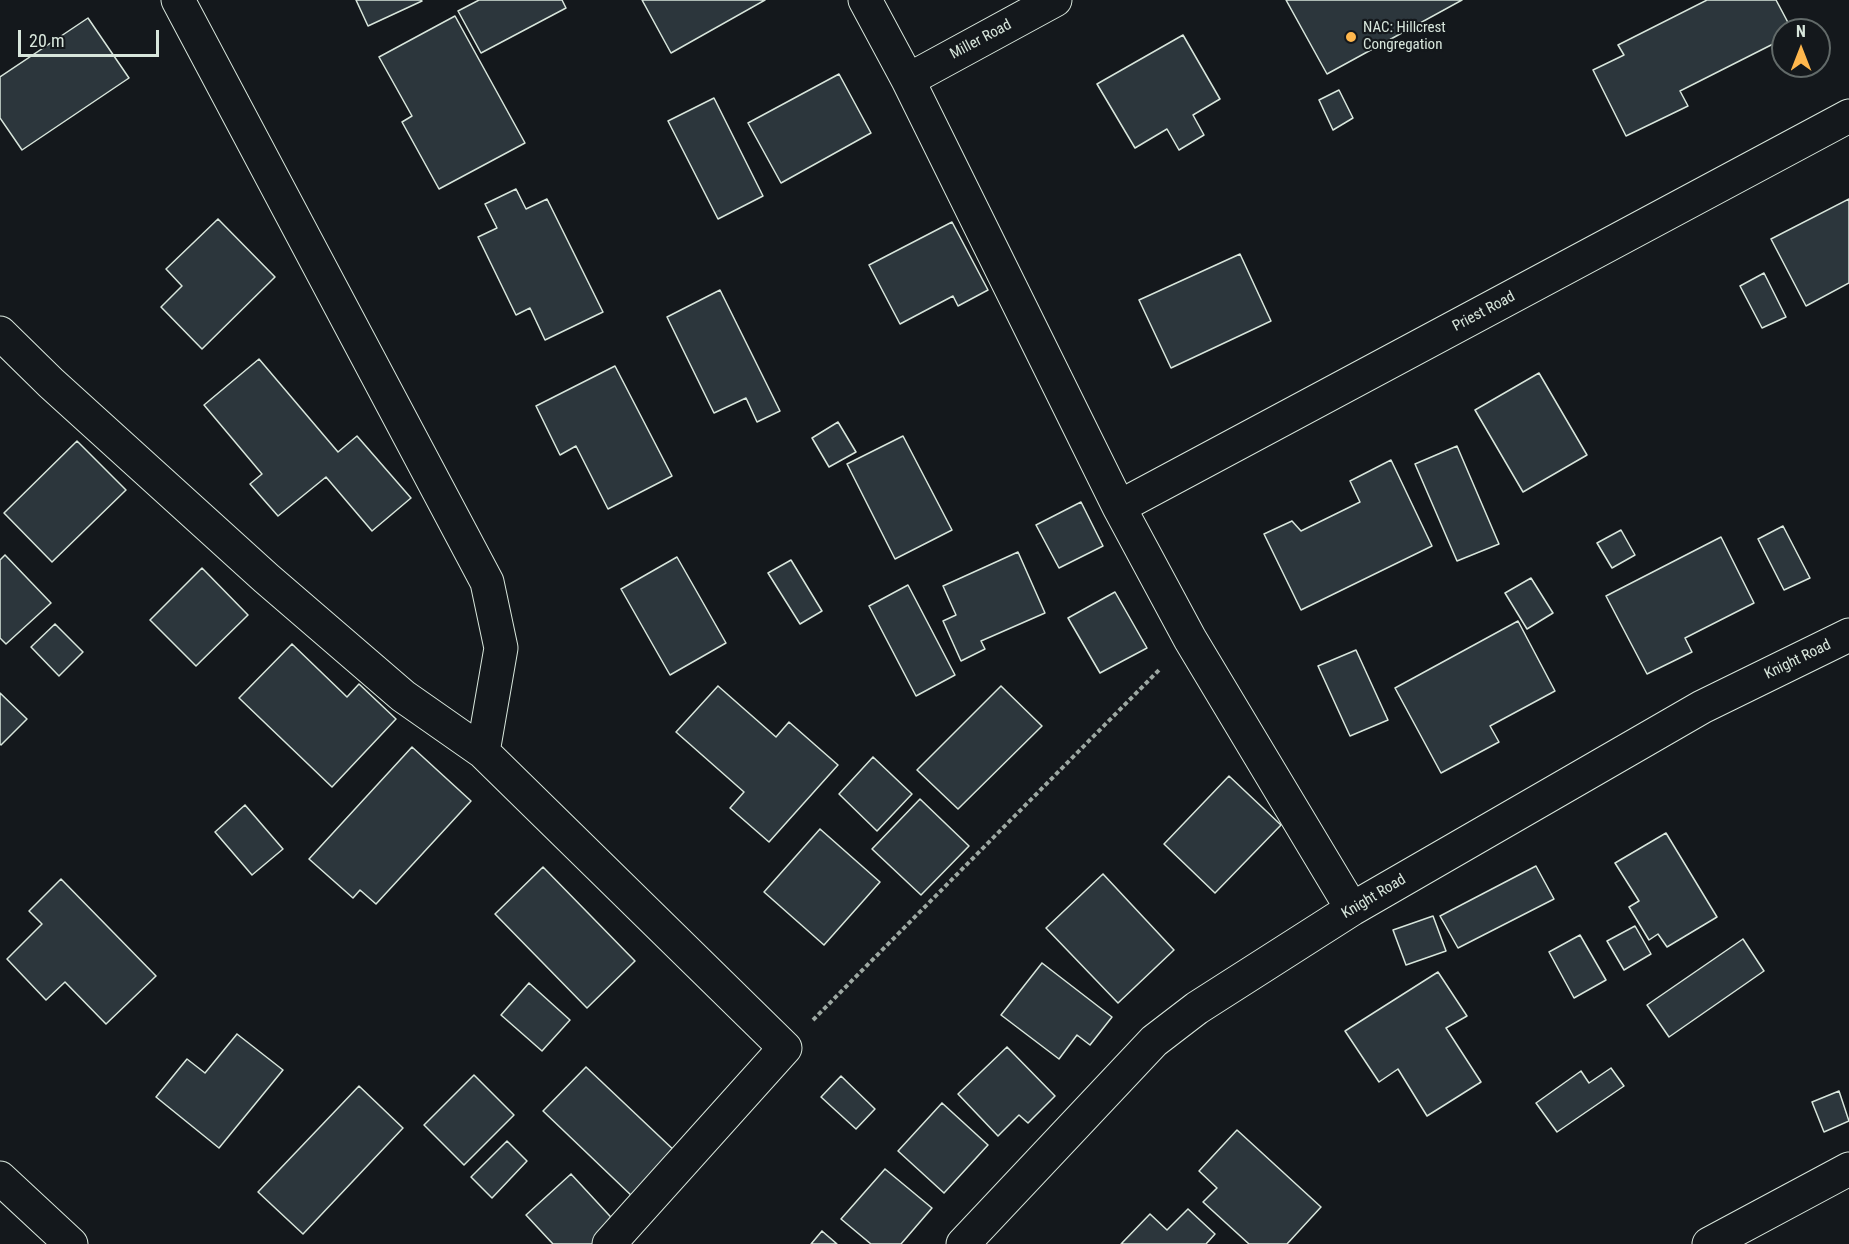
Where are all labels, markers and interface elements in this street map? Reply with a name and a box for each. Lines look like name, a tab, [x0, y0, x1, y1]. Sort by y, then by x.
street label: Miller Road	[947, 16, 1015, 64]
scale bar	[21, 18, 162, 56]
north arrow	[1771, 18, 1831, 78]
place label: NAC: Hillcrest Congregation	[1363, 19, 1446, 54]
text: N	[1796, 22, 1806, 41]
text: 20 m	[29, 30, 64, 51]
marker: NAC: Hillcrest Congregation	[1344, 30, 1358, 44]
street label: Priest Road	[1450, 288, 1518, 336]
street label: Knight Road	[1762, 636, 1834, 684]
street label: Knight Road	[1339, 871, 1409, 923]

